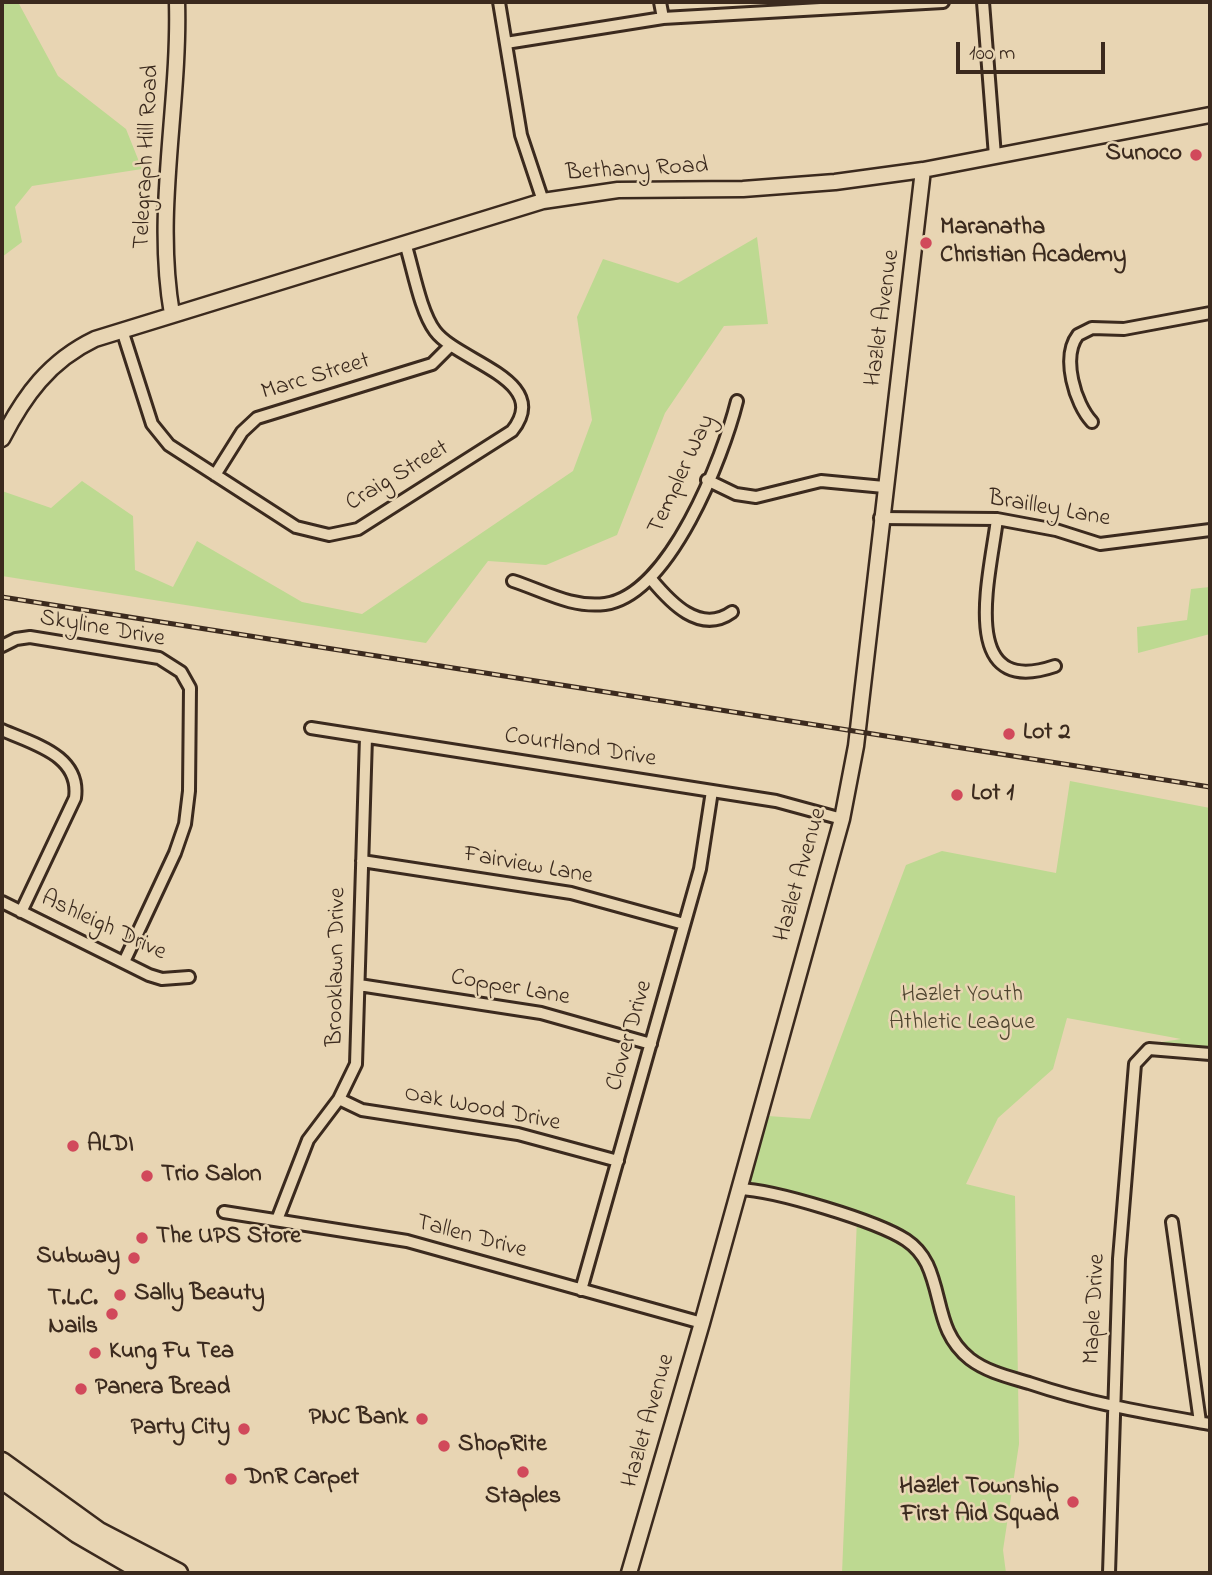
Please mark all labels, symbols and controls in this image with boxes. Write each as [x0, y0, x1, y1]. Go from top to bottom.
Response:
scale bar [960, 28, 1109, 72]
text: 100 m [969, 39, 1015, 69]
street label: Telegraph Hill Road [129, 64, 167, 250]
place label: Sunoco [1105, 141, 1182, 169]
marker: Sunoco [1188, 147, 1204, 163]
street label: Bethany Road [565, 153, 709, 189]
place label: Maranatha Christian Academy [940, 215, 1126, 271]
marker: Maranatha Christian Academy [918, 235, 934, 251]
street label: Hazlet Avenue [860, 248, 908, 388]
street label: Marc Street [258, 348, 374, 408]
street label: Templer Way [643, 411, 723, 539]
street label: Craig Street [341, 435, 455, 519]
street label: Brailley Lane [986, 485, 1112, 535]
street label: Skyline Drive [37, 605, 167, 655]
place label: Lot 2 [1023, 720, 1070, 748]
street label: Courtland Drive [502, 723, 658, 775]
marker: Lot 2 [1001, 726, 1017, 742]
place label: Lot 1 [971, 781, 1014, 809]
marker: Lot 1 [949, 787, 965, 803]
street label: Hazlet Avenue [769, 805, 835, 945]
street label: Fairview Lane [461, 841, 595, 893]
street label: Ashleigh Drive [36, 885, 170, 969]
street label: Brooklawn Drive [322, 887, 354, 1047]
street label: Copper Lane [448, 964, 572, 1014]
street label: Clover Drive [601, 977, 661, 1095]
park label: Hazlet Youth Athletic League [889, 982, 1035, 1038]
street label: Oak Wood Drive [402, 1081, 562, 1139]
place label: ALDI [87, 1132, 134, 1160]
marker: ALDI [65, 1138, 81, 1154]
place label: Trio Salon [161, 1162, 262, 1190]
marker: Trio Salon [139, 1168, 155, 1184]
street label: Tallen Drive [412, 1209, 530, 1267]
place label: The UPS Store [156, 1224, 301, 1252]
marker: The UPS Store [134, 1230, 150, 1246]
place label: Subway [36, 1244, 120, 1272]
marker: Subway [126, 1250, 142, 1266]
street label: Maple Drive [1079, 1253, 1113, 1365]
place label: Sally Beauty [134, 1281, 265, 1309]
place label: T.L.C. Nails [48, 1286, 98, 1342]
marker: Sally Beauty [112, 1287, 128, 1303]
marker: T.L.C. Nails [104, 1306, 120, 1322]
place label: Kung Fu Tea [109, 1339, 234, 1367]
marker: Kung Fu Tea [87, 1345, 103, 1361]
street label: Hazlet Avenue [617, 1351, 683, 1491]
place label: Panera Bread [95, 1375, 230, 1403]
marker: Panera Bread [73, 1381, 89, 1397]
place label: PNC Bank [309, 1405, 408, 1433]
marker: PNC Bank [414, 1411, 430, 1427]
place label: Party City [131, 1415, 230, 1443]
marker: Party City [236, 1421, 252, 1437]
place label: ShopRite [458, 1432, 547, 1460]
marker: ShopRite [436, 1438, 452, 1454]
marker: Staples [515, 1464, 531, 1480]
place label: DnR Carpet [245, 1465, 359, 1493]
marker: DnR Carpet [223, 1471, 239, 1487]
place label: Hazlet Township First Aid Squad [899, 1474, 1059, 1530]
place label: Staples [485, 1484, 561, 1512]
marker: Hazlet Township First Aid Squad [1065, 1494, 1081, 1510]

